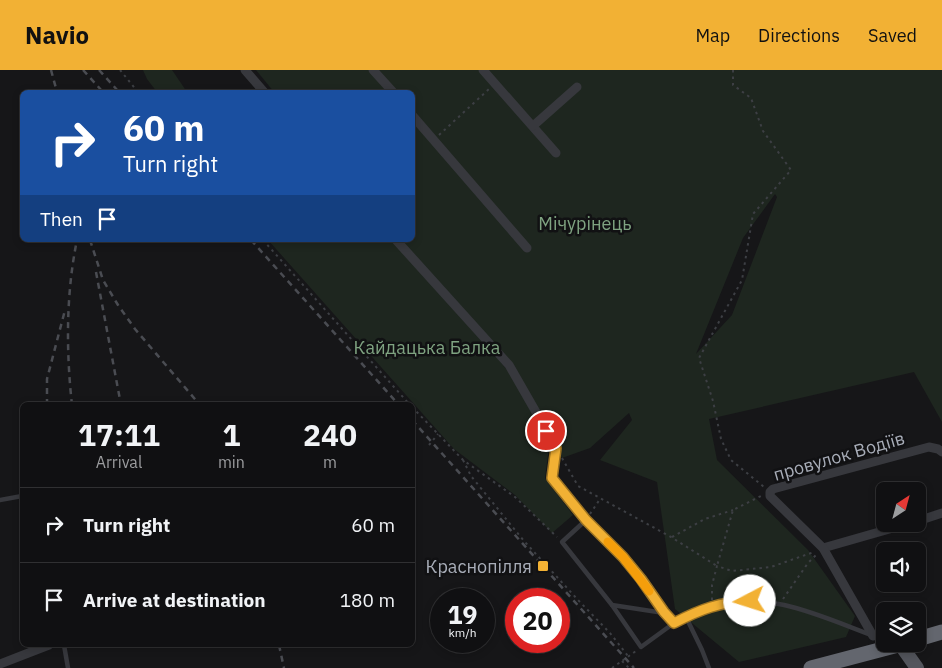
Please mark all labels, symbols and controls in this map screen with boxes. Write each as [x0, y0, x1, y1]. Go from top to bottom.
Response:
text: Navio [25, 19, 89, 51]
text: Map [695, 24, 730, 47]
text: Directions [758, 24, 840, 47]
text: Saved [868, 24, 917, 47]
text: 60 m [123, 105, 205, 151]
icon: right [40, 110, 105, 175]
text: Turn right [123, 149, 218, 178]
icon: arrive [93, 205, 121, 233]
text: Then [40, 207, 83, 231]
park label: Мічурінець [538, 212, 632, 235]
park label: Кайдацька Балка [354, 336, 501, 359]
pin [525, 410, 567, 452]
text: 17:11 [78, 415, 160, 454]
text: 1 [222, 415, 240, 454]
text: 240 [303, 415, 357, 454]
icon: arrive [532, 417, 560, 445]
street label: провулок Водіїв [771, 426, 907, 486]
text: Arrival [96, 452, 142, 472]
text: min [218, 452, 245, 472]
text: m [323, 452, 337, 472]
north arrow [876, 482, 926, 532]
map controls [876, 482, 926, 652]
icon: right [40, 511, 68, 539]
text: Turn right [83, 513, 170, 537]
text: 60 m [351, 513, 395, 537]
button: sound [876, 542, 926, 592]
place label: Краснопілля [426, 555, 532, 578]
marker: Краснопілля [536, 559, 550, 573]
position arrow [723, 574, 775, 626]
icon: arrive [40, 586, 68, 614]
text: Arrive at destination [83, 588, 266, 612]
text: 180 m [340, 588, 395, 612]
speed limit sign: 20 [505, 588, 570, 653]
text: 19 [447, 598, 478, 631]
button: layers [876, 602, 926, 652]
text: km/h [448, 625, 477, 640]

